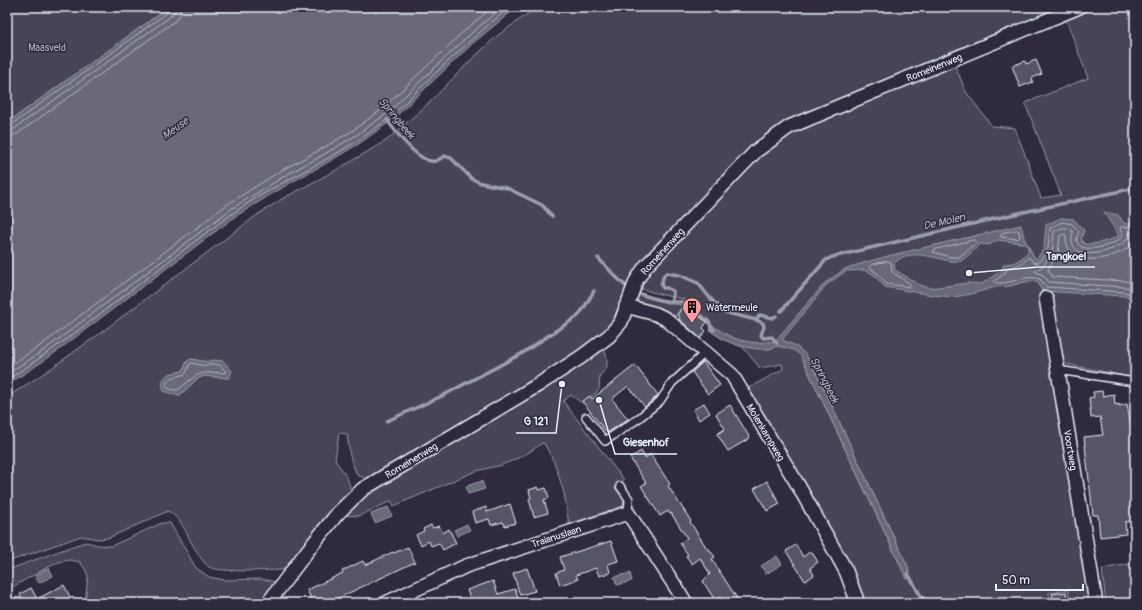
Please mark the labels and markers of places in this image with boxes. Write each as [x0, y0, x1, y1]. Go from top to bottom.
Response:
callout: Tangkoel [1038, 244, 1095, 267]
building icon: Watermeule [681, 296, 703, 324]
place label: Watermeule [706, 302, 758, 314]
callout: G 121 [516, 410, 556, 433]
callout: Giesenhof [615, 431, 677, 454]

